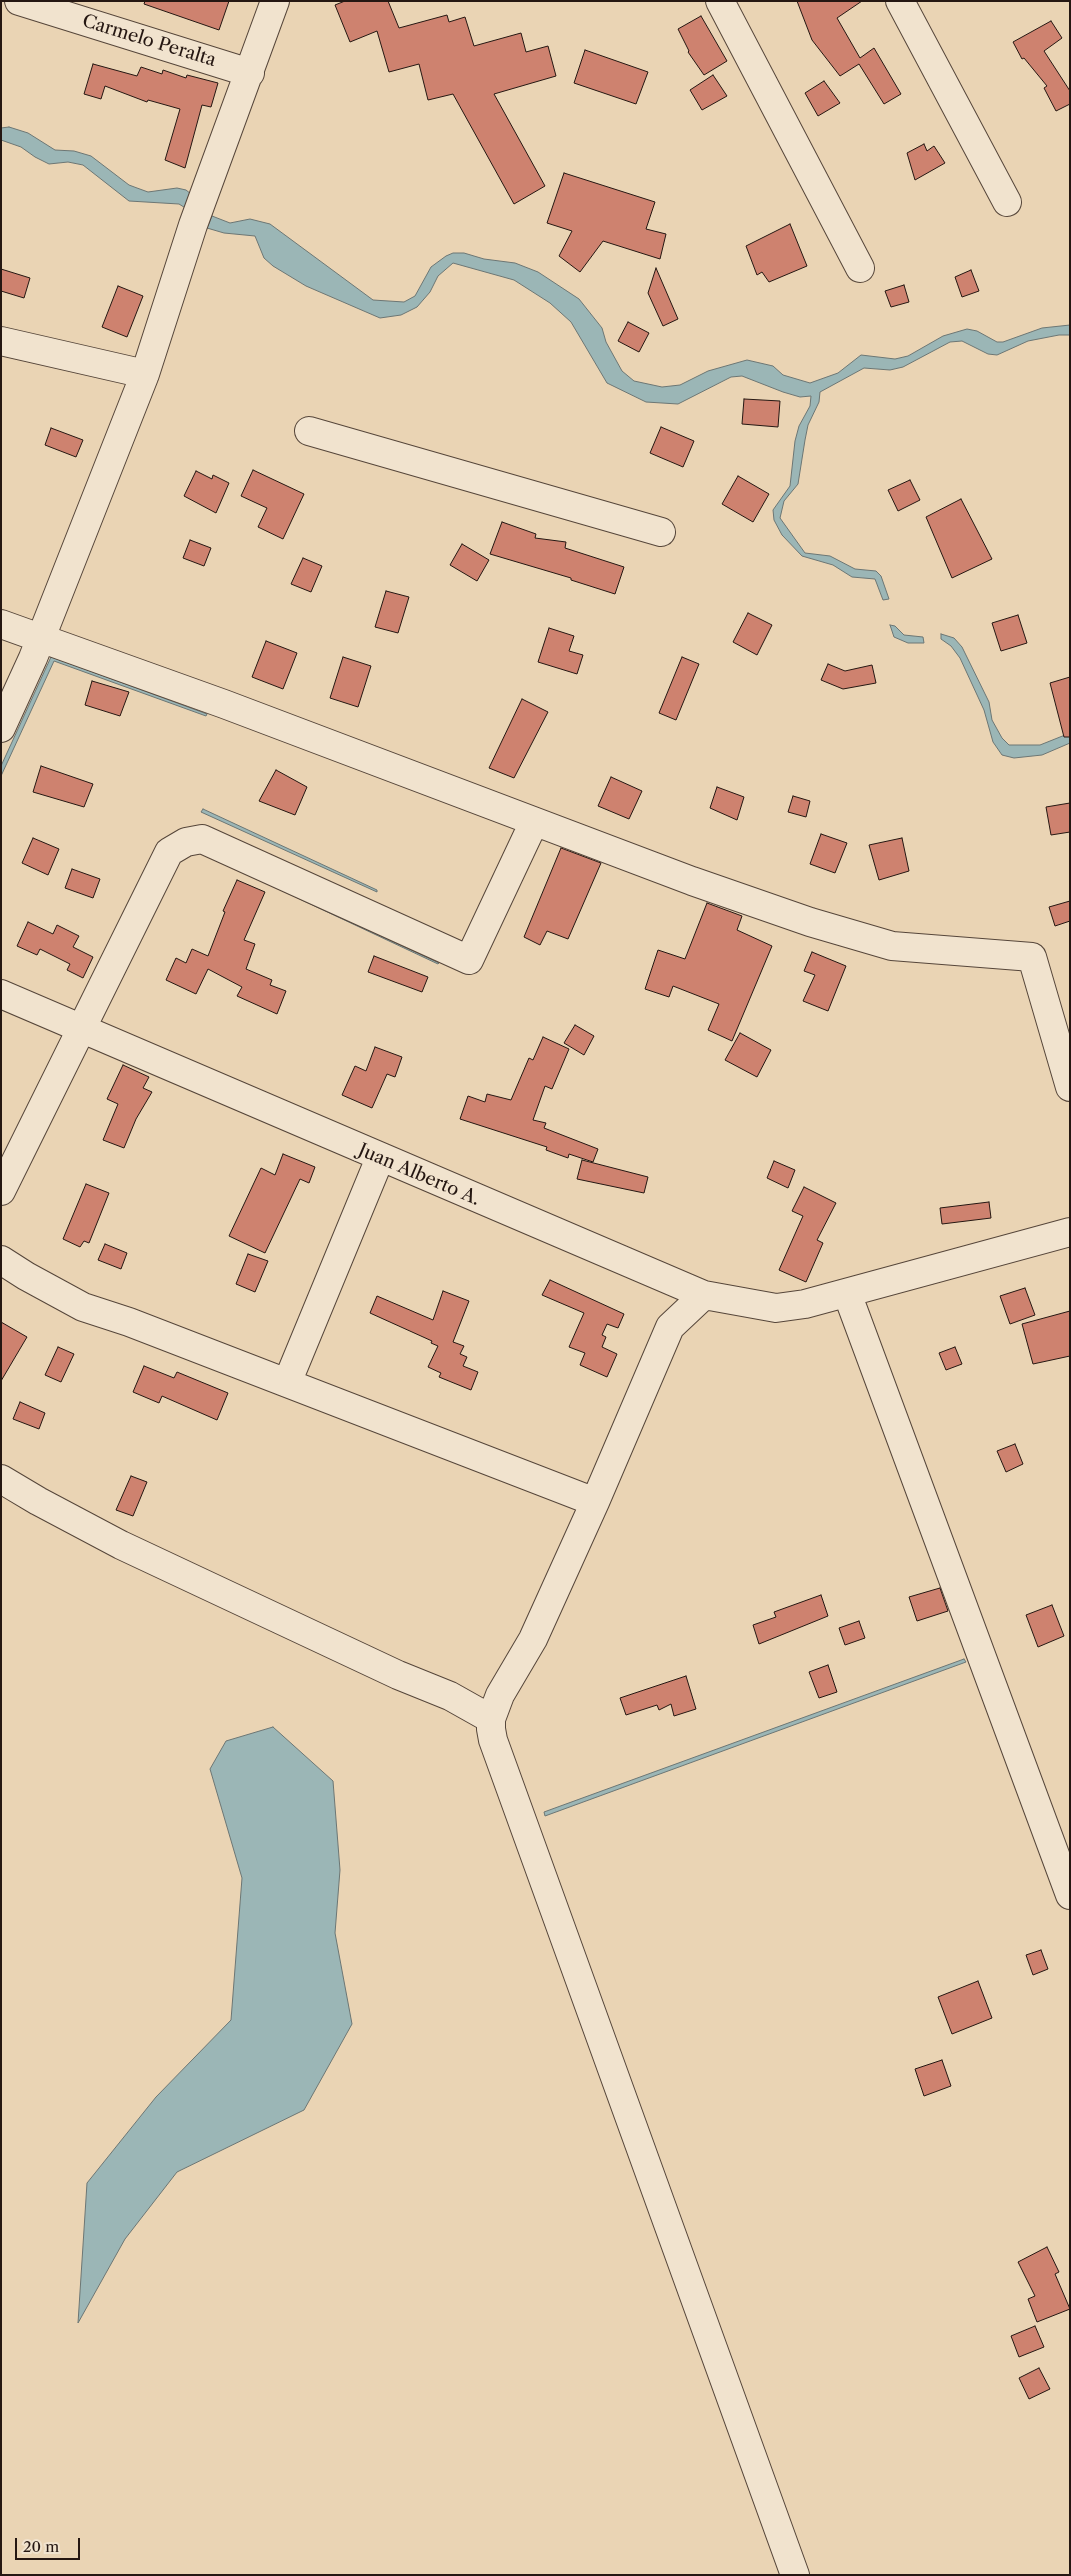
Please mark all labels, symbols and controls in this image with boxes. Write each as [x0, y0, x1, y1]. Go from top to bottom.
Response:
street label: Carmelo Peralta [80, 10, 218, 72]
street label: Juan Alberto A. [355, 1140, 483, 1210]
scale bar [18, 2528, 82, 2560]
text: 20 m [23, 2537, 59, 2556]

